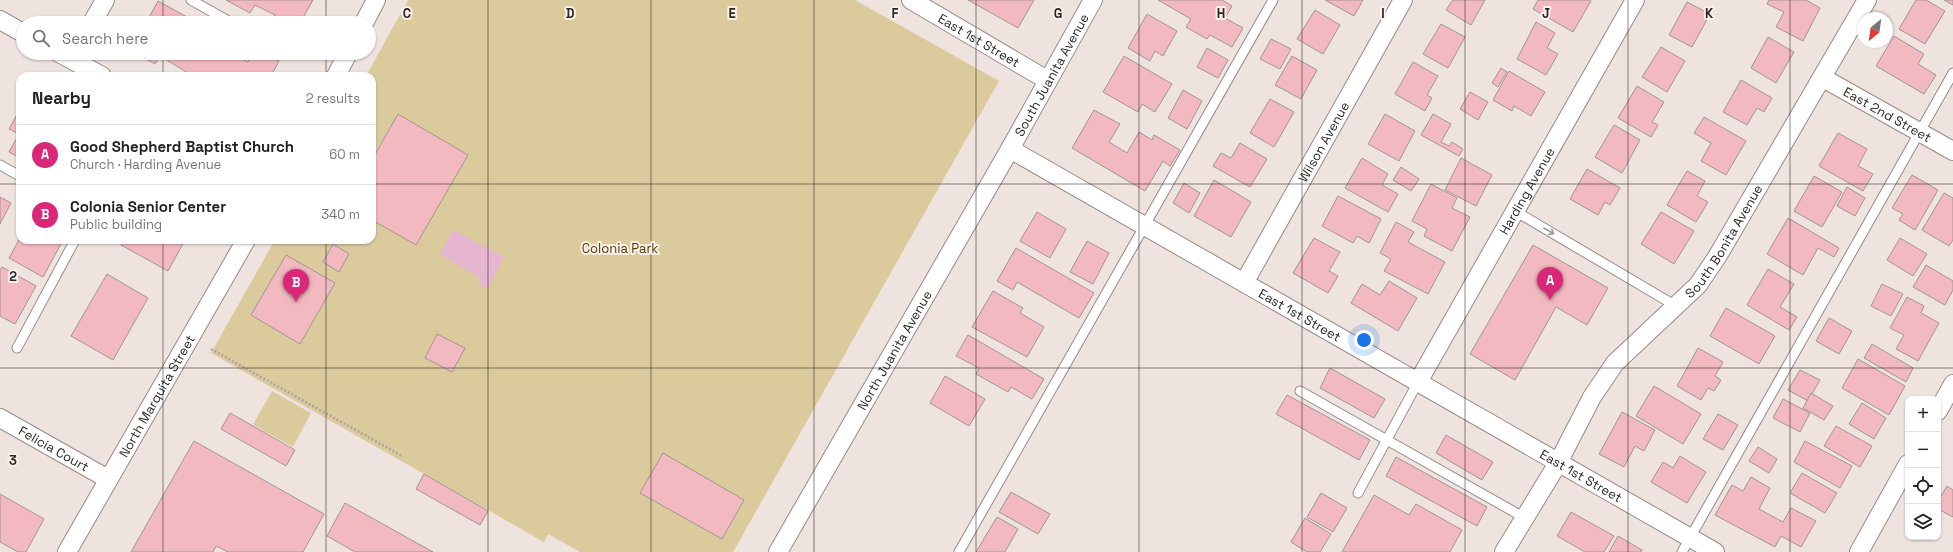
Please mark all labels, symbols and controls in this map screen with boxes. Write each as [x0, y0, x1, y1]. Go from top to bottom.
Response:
text: C [403, 5, 411, 22]
text: D [566, 5, 575, 22]
text: E [728, 5, 736, 22]
text: F [892, 5, 899, 22]
text: G [1054, 5, 1062, 22]
text: H [1217, 5, 1225, 22]
text: I [1381, 5, 1385, 22]
text: J [1542, 5, 1550, 22]
text: K [1705, 5, 1714, 22]
street label: East 1st Street [935, 10, 1023, 71]
street label: South Juanita Avenue [1011, 11, 1093, 139]
north arrow [1857, 12, 1893, 48]
search box [16, 16, 376, 60]
icon: search [30, 27, 52, 49]
text: Search here [62, 29, 148, 48]
street label: East 2nd Street [1840, 83, 1934, 146]
text: Nearby [32, 87, 91, 109]
text: 2 results [306, 90, 360, 107]
street label: Wilson Avenue [1294, 99, 1353, 185]
text: Good Shepherd Baptist Church [70, 137, 294, 156]
street label: Harding Avenue [1496, 144, 1559, 238]
text: A [41, 146, 49, 163]
text: 60 m [329, 146, 360, 163]
text: Church · Harding Avenue [70, 156, 221, 173]
street label: South Bonita Avenue [1681, 182, 1766, 302]
text: Colonia Senior Center [70, 197, 226, 216]
text: B [41, 206, 49, 223]
text: 340 m [321, 206, 360, 223]
text: Public building [70, 216, 162, 233]
one-way arrow [1542, 227, 1554, 235]
park label: Colonia Park [582, 240, 658, 257]
pin: A [1537, 267, 1563, 300]
text: 2 [9, 268, 17, 285]
pin: B [283, 269, 309, 302]
street label: East 1st Street [1256, 285, 1344, 345]
street label: North Juanita Avenue [854, 287, 936, 413]
your location [1354, 330, 1374, 350]
street label: North Marquita Street [115, 332, 199, 460]
map controls [1905, 396, 1941, 540]
button: + [1905, 396, 1941, 432]
street label: Felicia Court [16, 422, 92, 476]
button: − [1905, 432, 1941, 468]
street label: East 1st Street [1537, 446, 1625, 506]
text: 3 [9, 452, 17, 469]
button: locate [1905, 468, 1941, 504]
button: layers [1905, 504, 1941, 540]

